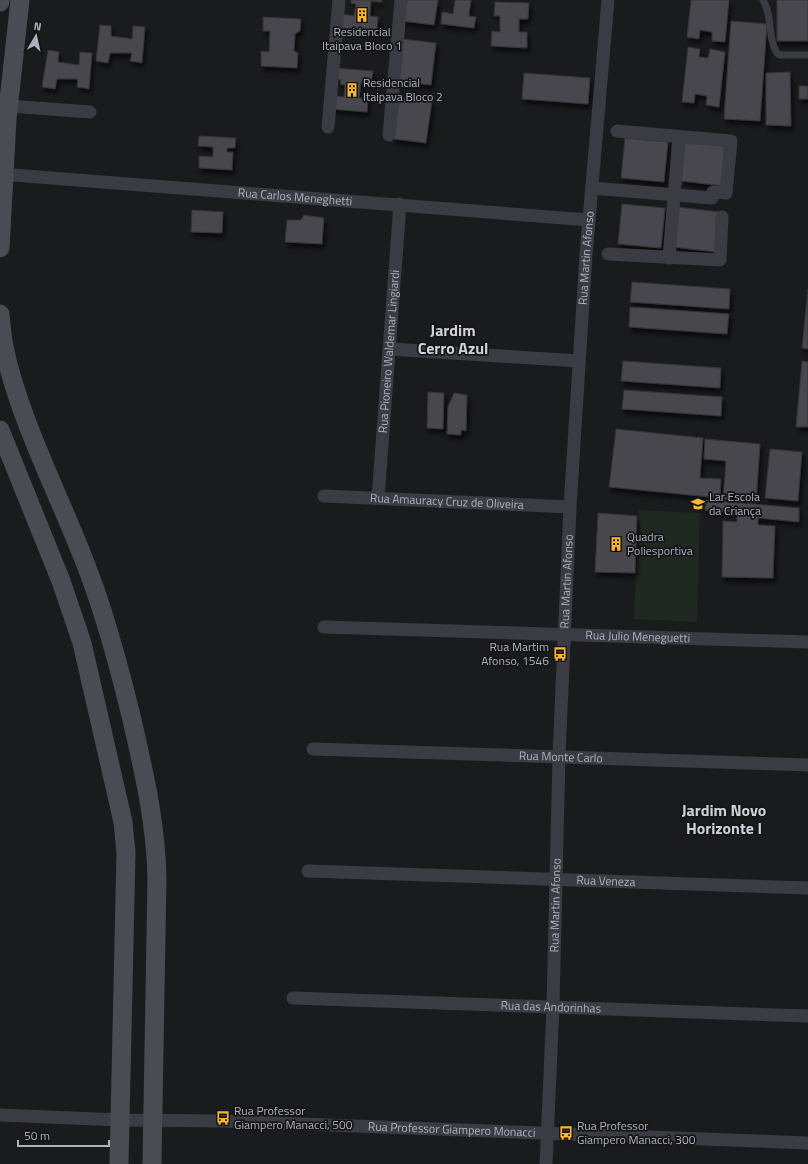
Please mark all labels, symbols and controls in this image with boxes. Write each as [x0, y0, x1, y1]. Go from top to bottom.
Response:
building icon: Residencial Itaipava Bloco 1 [354, 7, 370, 23]
north arrow [16, 16, 56, 56]
text: N [33, 18, 43, 35]
place label: Residencial Itaipava Bloco 1 [322, 22, 402, 55]
place label: Residencial Itaipava Bloco 2 [363, 73, 443, 106]
building icon: Residencial Itaipava Bloco 2 [344, 82, 360, 98]
street label: Rua Carlos Meneghetti [237, 183, 353, 210]
street label: Rua Martin Afonso [573, 210, 599, 306]
street label: Rua Pioneiro Waldemar Lingiardi [373, 269, 404, 434]
district label: Jardim Cerro Azul [418, 318, 488, 360]
place label: Lar Escola da Criança [709, 487, 761, 520]
street label: Rua Amauracy Cruz de Oliveira [370, 488, 524, 514]
school or university icon: Lar Escola da Criança [690, 496, 706, 512]
place label: Quadra Poliesportiva [627, 527, 693, 560]
street label: Rua Martin Afonso [555, 534, 578, 629]
building icon: Quadra Poliesportiva [608, 536, 624, 552]
street label: Rua Julio Meneguetti [585, 625, 691, 647]
place label: Rua Martim Afonso, 1546 [481, 637, 549, 670]
bus stop icon: Rua Martim Afonso, 1546 [552, 646, 568, 662]
street label: Rua Monte Carlo [519, 746, 603, 767]
district label: Jardim Novo Horizonte I [682, 798, 766, 840]
street label: Rua Martin Afonso [544, 858, 566, 953]
street label: Rua Veneza [576, 870, 636, 891]
street label: Rua das Andorinhas [500, 995, 602, 1018]
place label: Rua Professor Giampero Manacci, 500 [234, 1101, 353, 1134]
bus stop icon: Rua Professor Giampero Manacci, 500 [215, 1110, 231, 1126]
street label: Rua Professor Giampero Monacci [368, 1116, 536, 1142]
place label: Rua Professor Giampero Manacci, 300 [577, 1116, 696, 1149]
scale bar [18, 1122, 109, 1148]
bus stop icon: Rua Professor Giampero Manacci, 300 [558, 1125, 574, 1141]
text: 50 m [24, 1126, 50, 1145]

